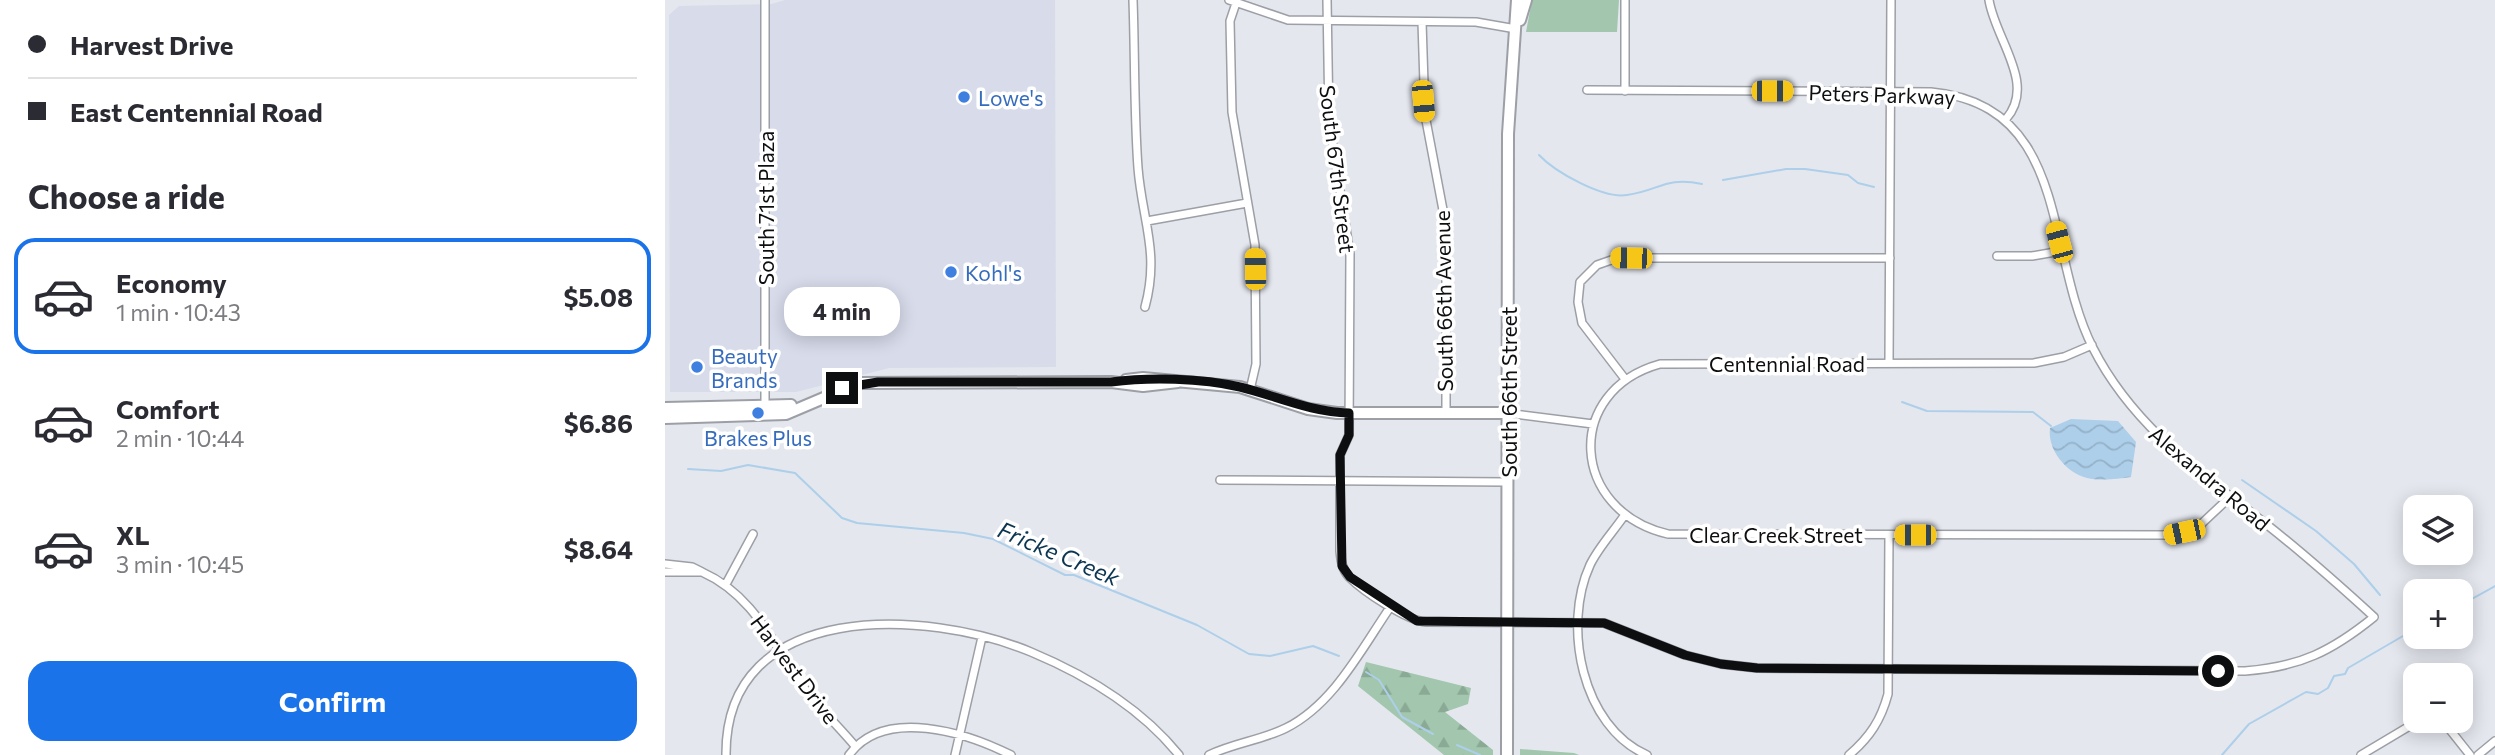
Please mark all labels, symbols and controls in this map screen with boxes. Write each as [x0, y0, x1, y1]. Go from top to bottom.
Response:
text: Harvest Drive [70, 29, 233, 60]
car [1411, 79, 1436, 123]
street label: Peters Parkway [1808, 79, 1956, 109]
car [1752, 81, 1794, 102]
street label: South 67th Street [1315, 84, 1361, 254]
place label: Lowe's [978, 85, 1044, 110]
marker: Lowe's [956, 89, 972, 105]
text: East Centennial Road [70, 96, 323, 127]
street label: South 71st Plaza [753, 131, 778, 285]
text: Choose a ride [28, 176, 225, 216]
street label: South 66th Avenue [1429, 210, 1457, 392]
car [2044, 219, 2075, 265]
car [1610, 247, 1653, 269]
car [1245, 248, 1266, 290]
place label: Kohl's [965, 260, 1022, 285]
marker: Kohl's [943, 264, 959, 280]
icon: car [32, 265, 95, 328]
text: Economy [116, 267, 227, 298]
text: $5.08 [563, 281, 633, 312]
callout: 4 min [784, 286, 900, 336]
text: 4 min [813, 297, 871, 325]
text: 1 min · 10:43 [116, 298, 241, 326]
street label: South 66th Street [1496, 307, 1521, 477]
place label: Beauty Brands [711, 343, 778, 392]
street label: Centennial Road [1709, 351, 1865, 376]
marker: Beauty Brands [689, 359, 705, 375]
route end [826, 372, 858, 404]
icon: car [32, 391, 95, 454]
text: Comfort [116, 393, 219, 424]
marker: Brakes Plus [750, 405, 766, 421]
text: $6.86 [564, 407, 633, 438]
street label: Alexandra Road [2145, 420, 2275, 536]
text: 2 min · 10:44 [116, 424, 244, 452]
place label: Brakes Plus [704, 425, 812, 450]
map controls [2403, 495, 2473, 733]
button: layers [2403, 495, 2473, 565]
water label: Fricke Creek [994, 515, 1124, 591]
icon: car [32, 517, 95, 580]
car [2162, 517, 2207, 547]
text: XL [116, 519, 150, 550]
street label: Clear Creek Street [1689, 522, 1863, 547]
car [1895, 525, 1937, 546]
text: $8.64 [564, 533, 633, 564]
text: 3 min · 10:45 [116, 550, 244, 578]
button: + [2403, 579, 2473, 649]
street label: Harvest Drive [746, 610, 844, 728]
route start [2202, 655, 2234, 687]
button: Confirm [28, 661, 637, 741]
button: − [2403, 663, 2473, 733]

